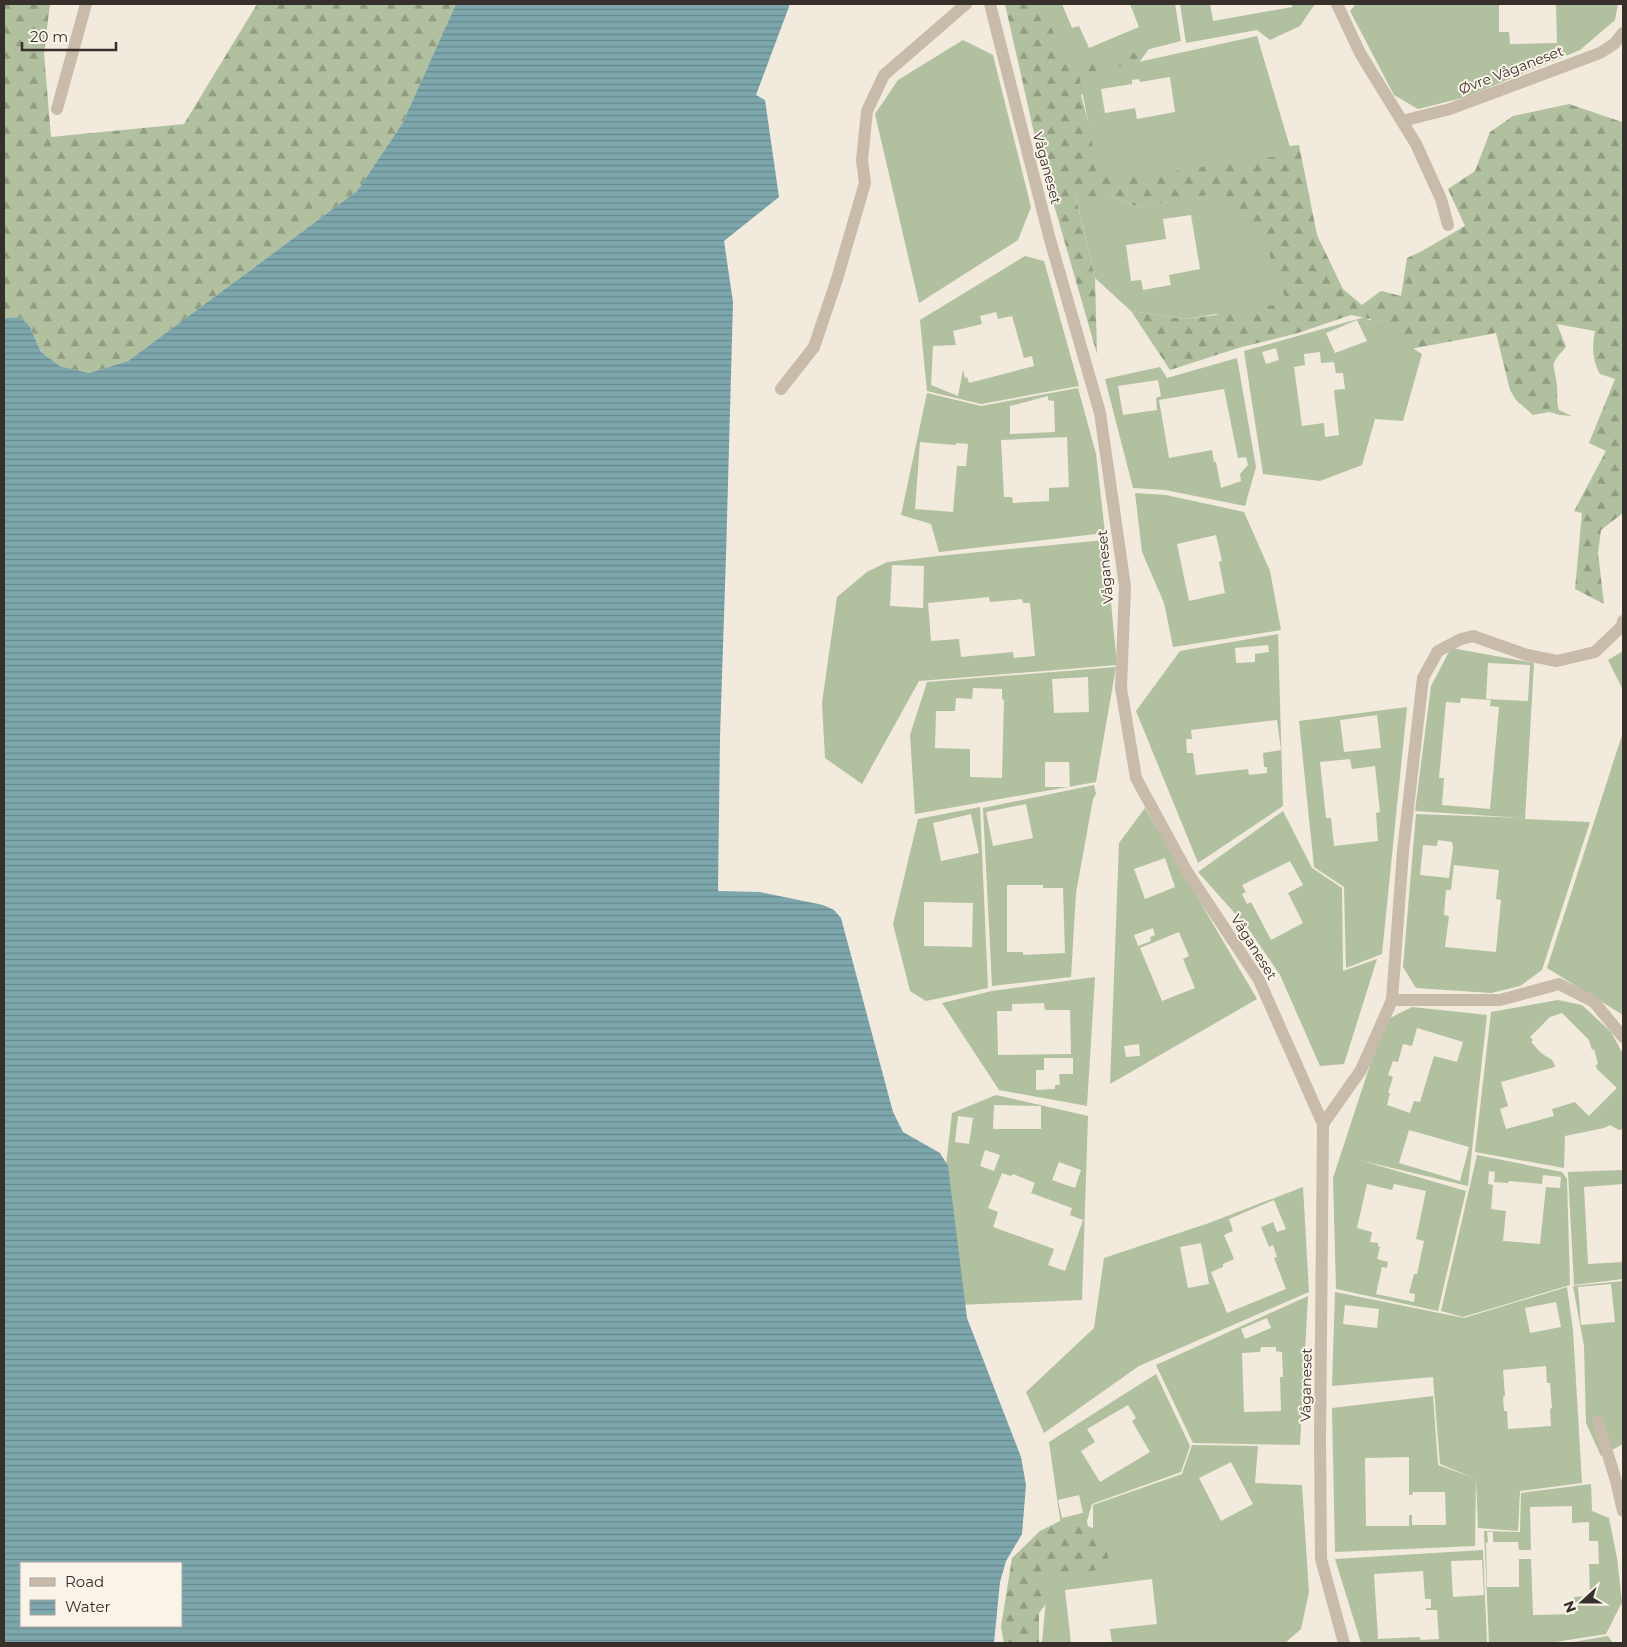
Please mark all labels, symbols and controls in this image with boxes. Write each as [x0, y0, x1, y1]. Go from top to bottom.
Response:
scale bar [22, 20, 116, 52]
text: 20 m [30, 27, 68, 46]
street label: Øvre Våganeset [1456, 42, 1566, 98]
street label: Våganeset [1029, 130, 1065, 206]
street label: Våganeset [1093, 529, 1117, 605]
street label: Våganeset [1227, 911, 1281, 983]
street label: Våganeset [1296, 1348, 1316, 1422]
legend [20, 1562, 182, 1627]
text: Road [65, 1572, 104, 1591]
north arrow [1557, 1577, 1607, 1627]
text: Water [65, 1597, 111, 1616]
text: N [1559, 1598, 1580, 1615]

